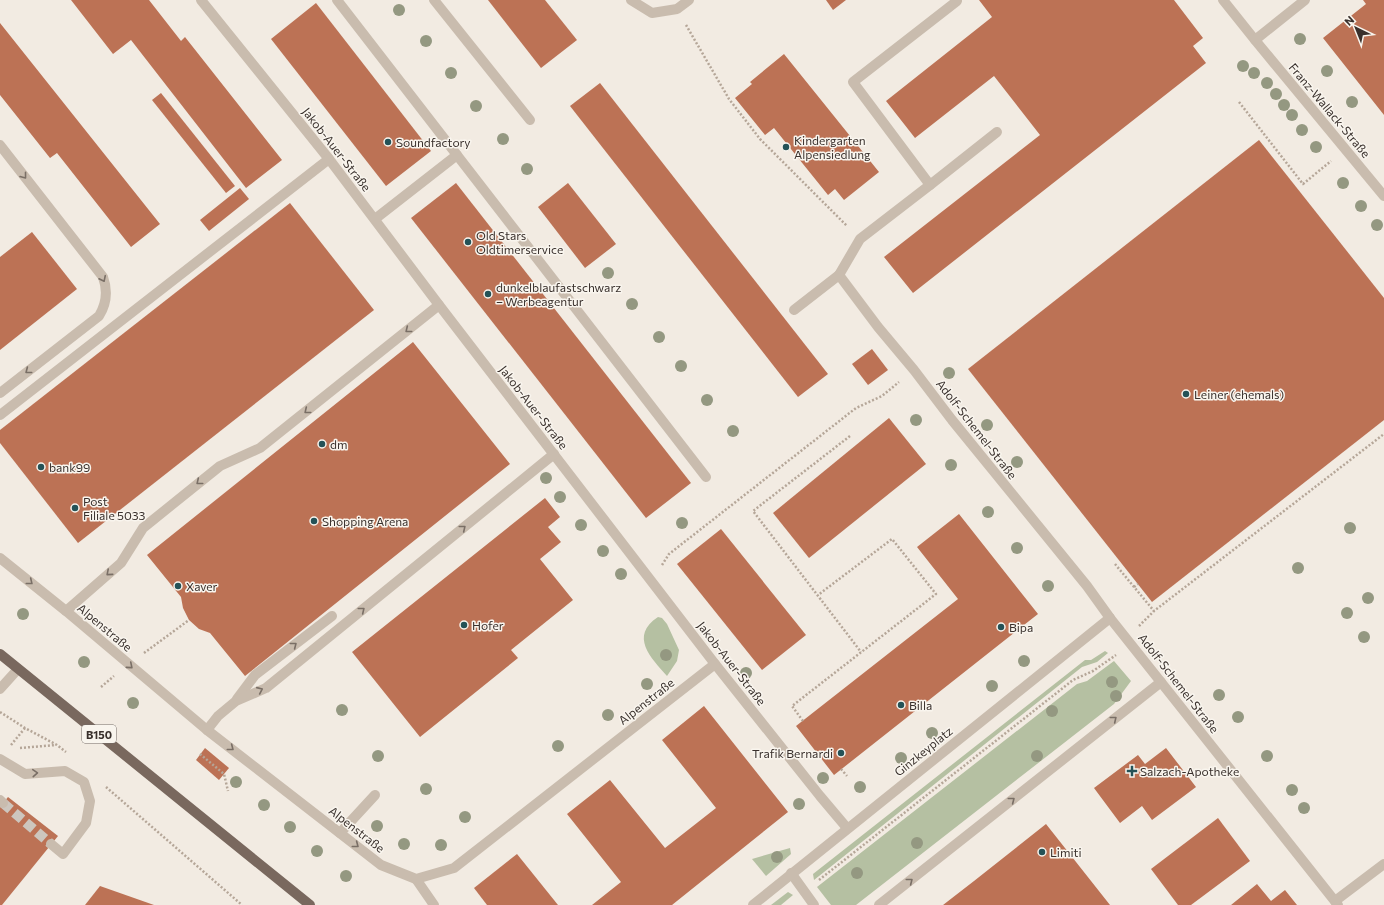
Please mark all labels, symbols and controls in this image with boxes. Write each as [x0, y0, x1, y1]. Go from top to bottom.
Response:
north arrow [1336, 8, 1376, 48]
text: N [1341, 13, 1356, 28]
street label: Franz-Wallack-Straße [1286, 60, 1374, 160]
street label: Jakob-Auer-Straße [299, 104, 374, 194]
place label: Kindergarten Alpensiedlung [794, 133, 871, 161]
place label: Soundfactory [396, 135, 471, 149]
marker: Soundfactory [383, 137, 393, 147]
marker: Kindergarten Alpensiedlung [781, 142, 791, 152]
one-way arrow [19, 171, 26, 178]
place label: Old Stars Oldtimerservice [476, 228, 563, 256]
marker: Old Stars Oldtimerservice [463, 237, 473, 247]
one-way arrow [98, 274, 106, 282]
place label: dunkelblaufastschwarz – Werbeagentur [496, 280, 621, 308]
marker: dunkelblaufastschwarz – Werbeagentur [483, 289, 493, 299]
one-way arrow [406, 325, 413, 332]
street label: Jakob-Auer-Straße [496, 362, 571, 452]
one-way arrow [25, 367, 32, 374]
street label: Adolf-Schemel-Straße [934, 377, 1020, 481]
place label: Leiner (ehemals) [1194, 387, 1284, 401]
marker: Leiner (ehemals) [1181, 389, 1191, 399]
one-way arrow [304, 406, 311, 413]
place label: dm [330, 437, 347, 451]
marker: dm [317, 439, 327, 449]
place label: bank99 [49, 460, 90, 474]
marker: bank99 [36, 462, 46, 472]
one-way arrow [197, 477, 204, 484]
place label: Post Filiale 5033 [83, 494, 146, 522]
marker: Post Filiale 5033 [70, 503, 80, 513]
place label: Shopping Arena [322, 514, 408, 528]
marker: Shopping Arena [309, 516, 319, 526]
one-way arrow [458, 526, 465, 533]
one-way arrow [106, 569, 114, 576]
one-way arrow [26, 578, 33, 585]
place label: Xaver [186, 579, 218, 593]
marker: Xaver [173, 581, 183, 591]
street label: Alpenstraße [75, 600, 135, 654]
one-way arrow [357, 608, 364, 615]
place label: Hofer [472, 618, 504, 632]
street label: Jakob-Auer-Straße [694, 618, 769, 708]
marker: Hofer [459, 620, 469, 630]
place label: Bipa [1009, 620, 1033, 634]
marker: Bipa [996, 622, 1006, 632]
street label: Adolf-Schemel-Straße [1136, 631, 1222, 735]
one-way arrow [290, 643, 297, 650]
one-way arrow [126, 661, 133, 668]
street label: Alpenstraße [615, 675, 677, 727]
one-way arrow [255, 687, 263, 695]
place label: Billa [909, 698, 932, 712]
marker: Billa [896, 700, 906, 710]
one-way arrow [1109, 717, 1116, 724]
street label: Ginzkeyplatz [891, 723, 955, 779]
road number: B150 [82, 725, 116, 743]
one-way arrow [226, 743, 233, 750]
place label: Trafik Bernardi [752, 746, 833, 760]
marker: Trafik Bernardi [836, 748, 846, 758]
place label: Salzach-Apotheke [1140, 764, 1239, 778]
marker: Salzach-Apotheke [1127, 766, 1137, 776]
one-way arrow [32, 768, 38, 777]
one-way arrow [1008, 798, 1015, 805]
street label: Alpenstraße [326, 803, 388, 855]
one-way arrow [351, 840, 358, 847]
place label: Limiti [1050, 845, 1082, 859]
marker: Limiti [1037, 847, 1047, 857]
one-way arrow [906, 879, 913, 886]

